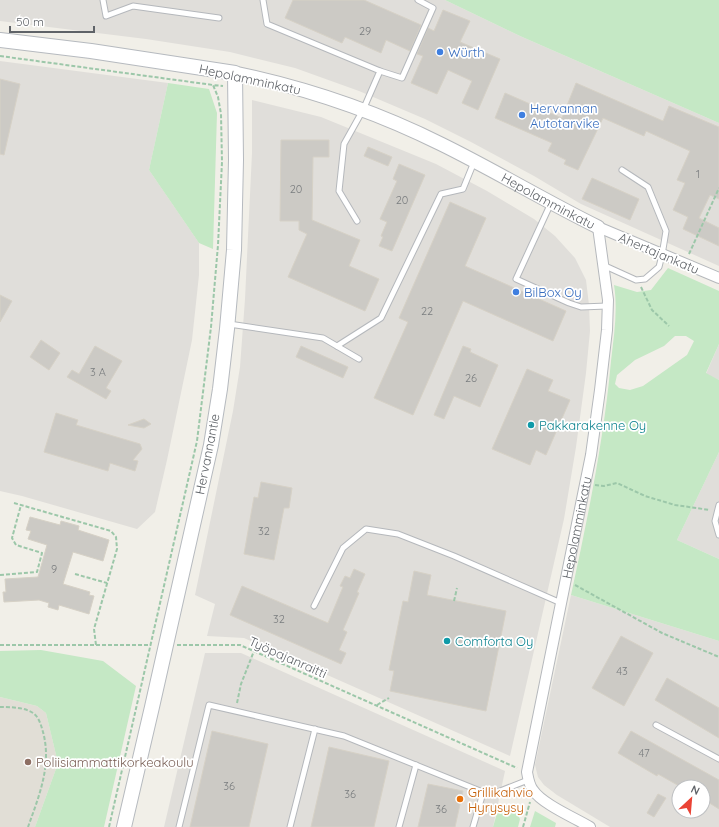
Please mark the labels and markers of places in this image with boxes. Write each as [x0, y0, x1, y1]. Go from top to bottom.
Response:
place label: Würth [448, 44, 485, 60]
marker: Würth [435, 47, 445, 57]
place label: Hervannan Autotarvike [530, 100, 600, 131]
marker: Hervannan Autotarvike [517, 110, 527, 120]
place label: BilBox Oy [524, 284, 582, 300]
marker: BilBox Oy [511, 287, 521, 297]
place label: Pakkarakenne Oy [539, 417, 646, 433]
marker: Pakkarakenne Oy [526, 420, 536, 430]
place label: Comforta Oy [455, 633, 533, 649]
marker: Comforta Oy [442, 636, 452, 646]
place label: Poliisiammattikorkeakoulu [36, 754, 194, 770]
marker: Poliisiammattikorkeakoulu [23, 757, 33, 767]
place label: Grillikahvio Hyrysysy [468, 784, 533, 815]
marker: Grillikahvio Hyrysysy [455, 794, 465, 804]

